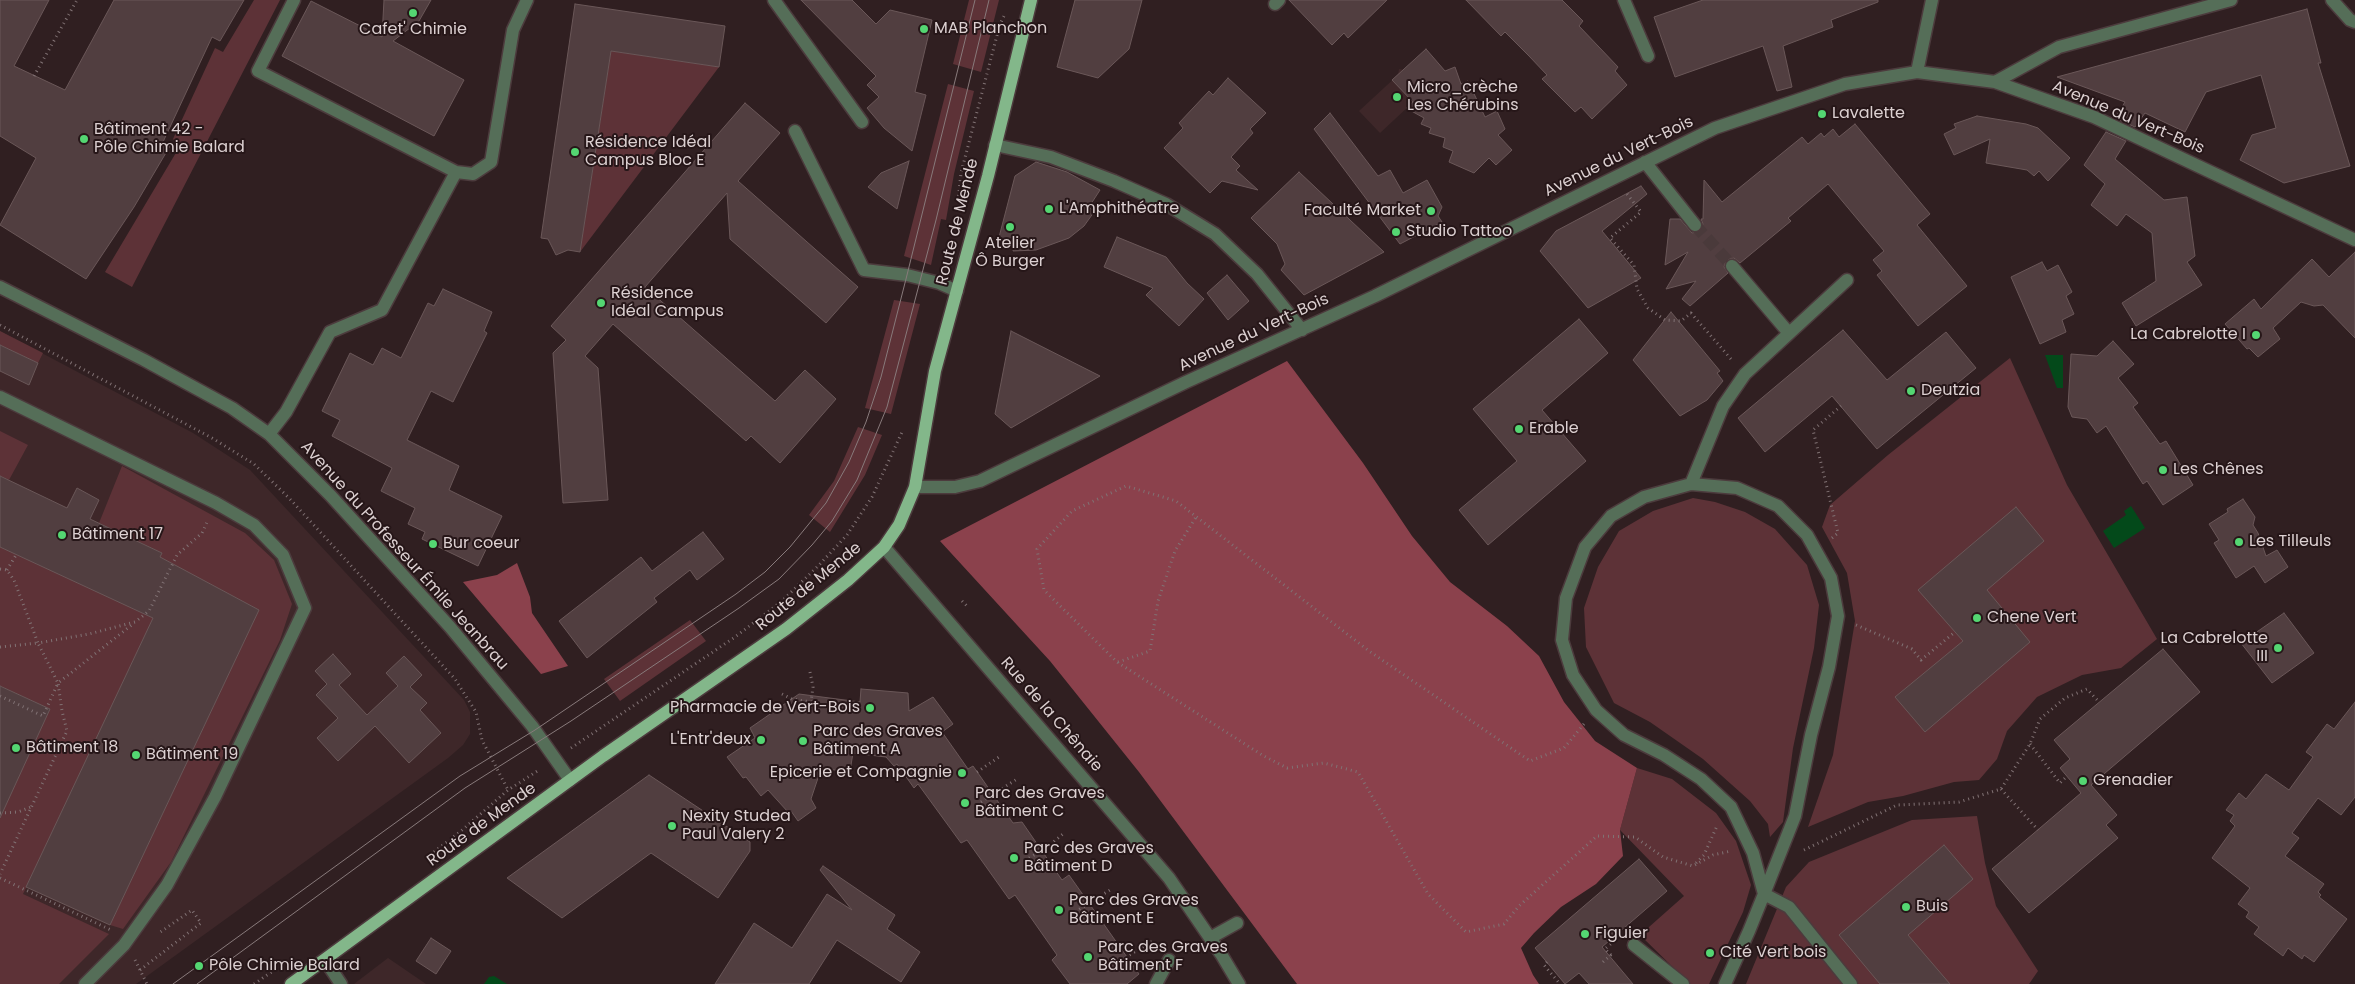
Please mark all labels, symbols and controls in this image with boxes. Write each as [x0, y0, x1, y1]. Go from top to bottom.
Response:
marker: Cafet' Chimie [407, 7, 419, 19]
place label: MAB Planchon [934, 19, 1047, 39]
place label: Cafet' Chimie [359, 20, 467, 40]
marker: MAB Planchon [918, 23, 930, 35]
street label: Avenue du Vert-Bois [2049, 77, 2207, 159]
place label: Micro_crèche Les Chérubins [1407, 78, 1519, 116]
marker: Micro_crèche Les Chérubins [1391, 91, 1403, 103]
place label: Lavalette [1832, 104, 1905, 124]
marker: Lavalette [1816, 108, 1828, 120]
street label: Avenue du Vert-Bois [1541, 113, 1697, 201]
place label: Bâtiment 42 - Pôle Chimie Balard [94, 120, 245, 158]
marker: Bâtiment 42 - Pôle Chimie Balard [78, 133, 90, 145]
place label: Résidence Idéal Campus Bloc E [585, 133, 711, 171]
marker: Résidence Idéal Campus Bloc E [569, 146, 581, 158]
street label: Route de Mende [933, 157, 983, 287]
place label: L'Amphithéatre [1059, 199, 1179, 219]
place label: Faculté Market [1304, 201, 1421, 221]
marker: L'Amphithéatre [1043, 203, 1055, 215]
marker: Faculté Market [1425, 205, 1437, 217]
marker: Atelier Ô Burger [1004, 221, 1016, 233]
place label: Studio Tattoo [1406, 222, 1512, 242]
marker: Studio Tattoo [1390, 226, 1402, 238]
place label: Atelier Ô Burger [975, 234, 1045, 272]
place label: Résidence Idéal Campus [611, 284, 724, 322]
street label: Avenue du Vert-Bois [1176, 290, 1332, 376]
marker: Résidence Idéal Campus [595, 297, 607, 309]
place label: La Cabrelotte I [2130, 325, 2246, 345]
marker: La Cabrelotte I [2250, 329, 2262, 341]
place label: Deutzia [1921, 381, 1980, 401]
marker: Deutzia [1905, 385, 1917, 397]
place label: Erable [1529, 419, 1579, 439]
marker: Erable [1513, 423, 1525, 435]
street label: Avenue du Professeur Émile Jeanbrau [296, 438, 512, 674]
place label: Les Chênes [2173, 460, 2263, 480]
marker: Les Chênes [2157, 464, 2169, 476]
place label: Bâtiment 17 [72, 525, 163, 545]
marker: Bâtiment 17 [56, 529, 68, 541]
place label: Les Tilleuls [2249, 532, 2331, 552]
place label: Bur coeur [443, 534, 519, 554]
marker: Les Tilleuls [2233, 536, 2245, 548]
marker: Bur coeur [427, 538, 439, 550]
street label: Route de Mende [752, 539, 866, 635]
place label: Chene Vert [1987, 608, 2076, 628]
marker: Chene Vert [1971, 612, 1983, 624]
place label: La Cabrelotte III [2160, 629, 2268, 667]
marker: La Cabrelotte III [2272, 642, 2284, 654]
street label: Rue de la Chênaie [996, 654, 1106, 776]
place label: Pharmacie de Vert-Bois [670, 698, 860, 718]
marker: Pharmacie de Vert-Bois [864, 702, 876, 714]
place label: Parc des Graves Bâtiment A [813, 722, 943, 760]
place label: L'Entr'deux [670, 730, 751, 750]
marker: L'Entr'deux [755, 734, 767, 746]
marker: Parc des Graves Bâtiment A [797, 735, 809, 747]
place label: Bâtiment 18 [26, 738, 118, 758]
marker: Bâtiment 18 [10, 742, 22, 754]
place label: Bâtiment 19 [146, 745, 238, 765]
marker: Bâtiment 19 [130, 749, 142, 761]
place label: Epicerie et Compagnie [770, 763, 952, 783]
marker: Epicerie et Compagnie [956, 767, 968, 779]
place label: Grenadier [2093, 771, 2173, 791]
marker: Grenadier [2077, 775, 2089, 787]
street label: Route de Mende [424, 779, 540, 871]
place label: Parc des Graves Bâtiment C [975, 784, 1105, 822]
marker: Parc des Graves Bâtiment C [959, 797, 971, 809]
place label: Nexity Studea Paul Valery 2 [682, 807, 791, 845]
marker: Nexity Studea Paul Valery 2 [666, 820, 678, 832]
place label: Parc des Graves Bâtiment D [1024, 839, 1154, 877]
marker: Parc des Graves Bâtiment D [1008, 852, 1020, 864]
place label: Parc des Graves Bâtiment E [1069, 891, 1199, 929]
place label: Buis [1916, 897, 1948, 917]
marker: Buis [1900, 901, 1912, 913]
marker: Parc des Graves Bâtiment E [1053, 904, 1065, 916]
place label: Figuier [1595, 924, 1648, 944]
marker: Figuier [1579, 928, 1591, 940]
place label: Parc des Graves Bâtiment F [1098, 938, 1228, 976]
place label: Cité Vert bois [1720, 943, 1826, 963]
marker: Cité Vert bois [1704, 947, 1716, 959]
marker: Parc des Graves Bâtiment F [1082, 951, 1094, 963]
place label: Pôle Chimie Balard [209, 956, 360, 976]
marker: Pôle Chimie Balard [193, 960, 205, 972]

